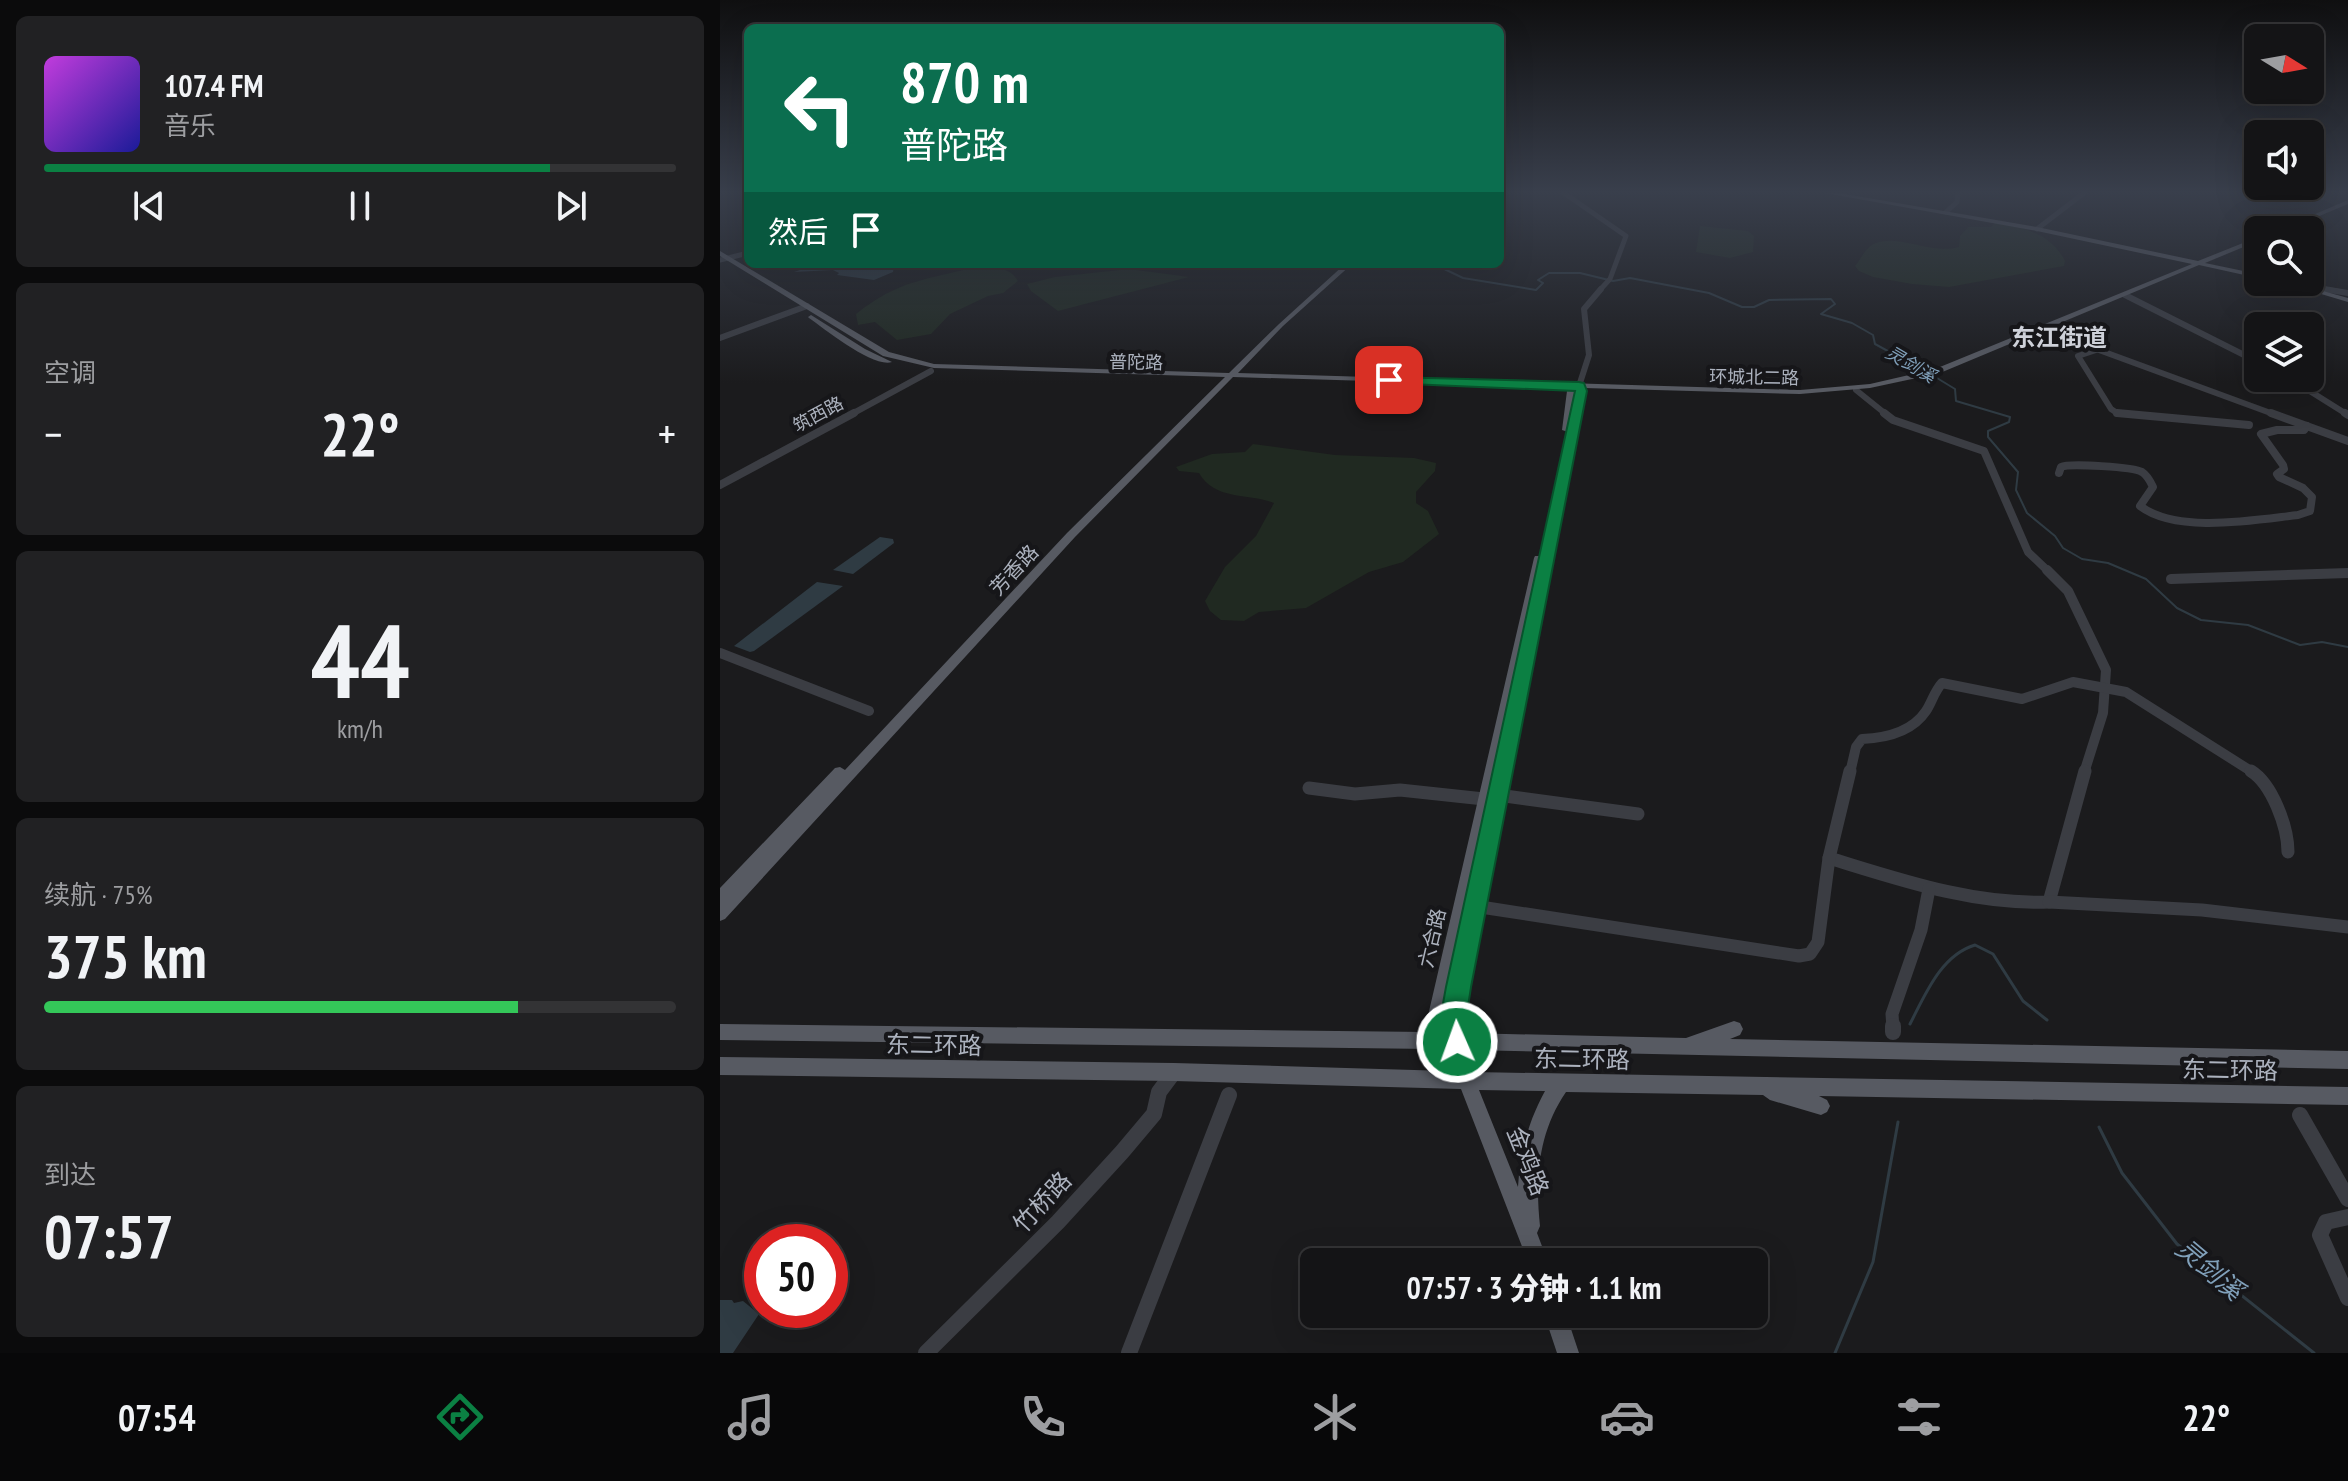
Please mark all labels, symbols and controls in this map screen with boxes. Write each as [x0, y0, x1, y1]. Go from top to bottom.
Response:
north arrow [2244, 24, 2324, 104]
map controls [2244, 24, 2324, 392]
text: 870 m [900, 46, 1029, 118]
icon: left [768, 56, 872, 160]
text: 107.4 FM [164, 66, 263, 105]
text: 音乐 [164, 109, 216, 142]
button: sound [2244, 120, 2324, 200]
text: 普陀路 [900, 121, 1008, 168]
icon: previous [127, 184, 171, 228]
icon: pause [338, 184, 382, 228]
icon: next [549, 184, 593, 228]
icon: arrive [844, 208, 888, 252]
text: 然后 [768, 212, 828, 251]
button: search [2244, 216, 2324, 296]
button: layers [2244, 312, 2324, 392]
district label: 东江街道 [2011, 322, 2107, 353]
water label: 灵剑溪 [1882, 341, 1942, 388]
pin [1355, 346, 1423, 414]
street label: 普陀路 [1109, 350, 1163, 374]
text: 空调 [44, 356, 96, 389]
icon: arrive [1367, 358, 1411, 402]
street label: 环城北二路 [1709, 365, 1799, 389]
street label: 筑西路 [789, 391, 847, 437]
text: 22° [320, 395, 400, 473]
text: − [44, 405, 62, 462]
text: + [658, 405, 676, 462]
street label: 芳香路 [984, 539, 1044, 601]
text: 44 [310, 592, 410, 727]
text: km/h [337, 712, 383, 745]
text: 续航 · 75% [44, 878, 153, 911]
street label: 六合路 [1413, 906, 1451, 970]
text: 375 km [44, 917, 207, 995]
position arrow [1415, 1000, 1499, 1084]
street label: 东二环路 [886, 1029, 982, 1061]
street label: 东二环路 [1534, 1043, 1630, 1075]
street label: 东二环路 [2182, 1054, 2278, 1086]
street label: 金鸡路 [1500, 1122, 1556, 1200]
text: 到达 [44, 1158, 96, 1191]
street label: 竹桥路 [1006, 1165, 1078, 1239]
text: 07:57 [44, 1197, 174, 1275]
speed limit sign: 50 [744, 1224, 848, 1328]
water label: 灵剑溪 [2170, 1231, 2253, 1309]
text: 07:57 · 3 分钟 · 1.1 km [1407, 1268, 1661, 1307]
icon: directions [432, 1389, 488, 1445]
icon: music [723, 1389, 779, 1445]
icon: phone [1015, 1389, 1071, 1445]
icon: climate [1307, 1389, 1363, 1445]
icon: car [1599, 1389, 1655, 1445]
icon: filters [1891, 1389, 1947, 1445]
text: 07:54 [118, 1394, 196, 1441]
text: 22° [2182, 1394, 2230, 1441]

